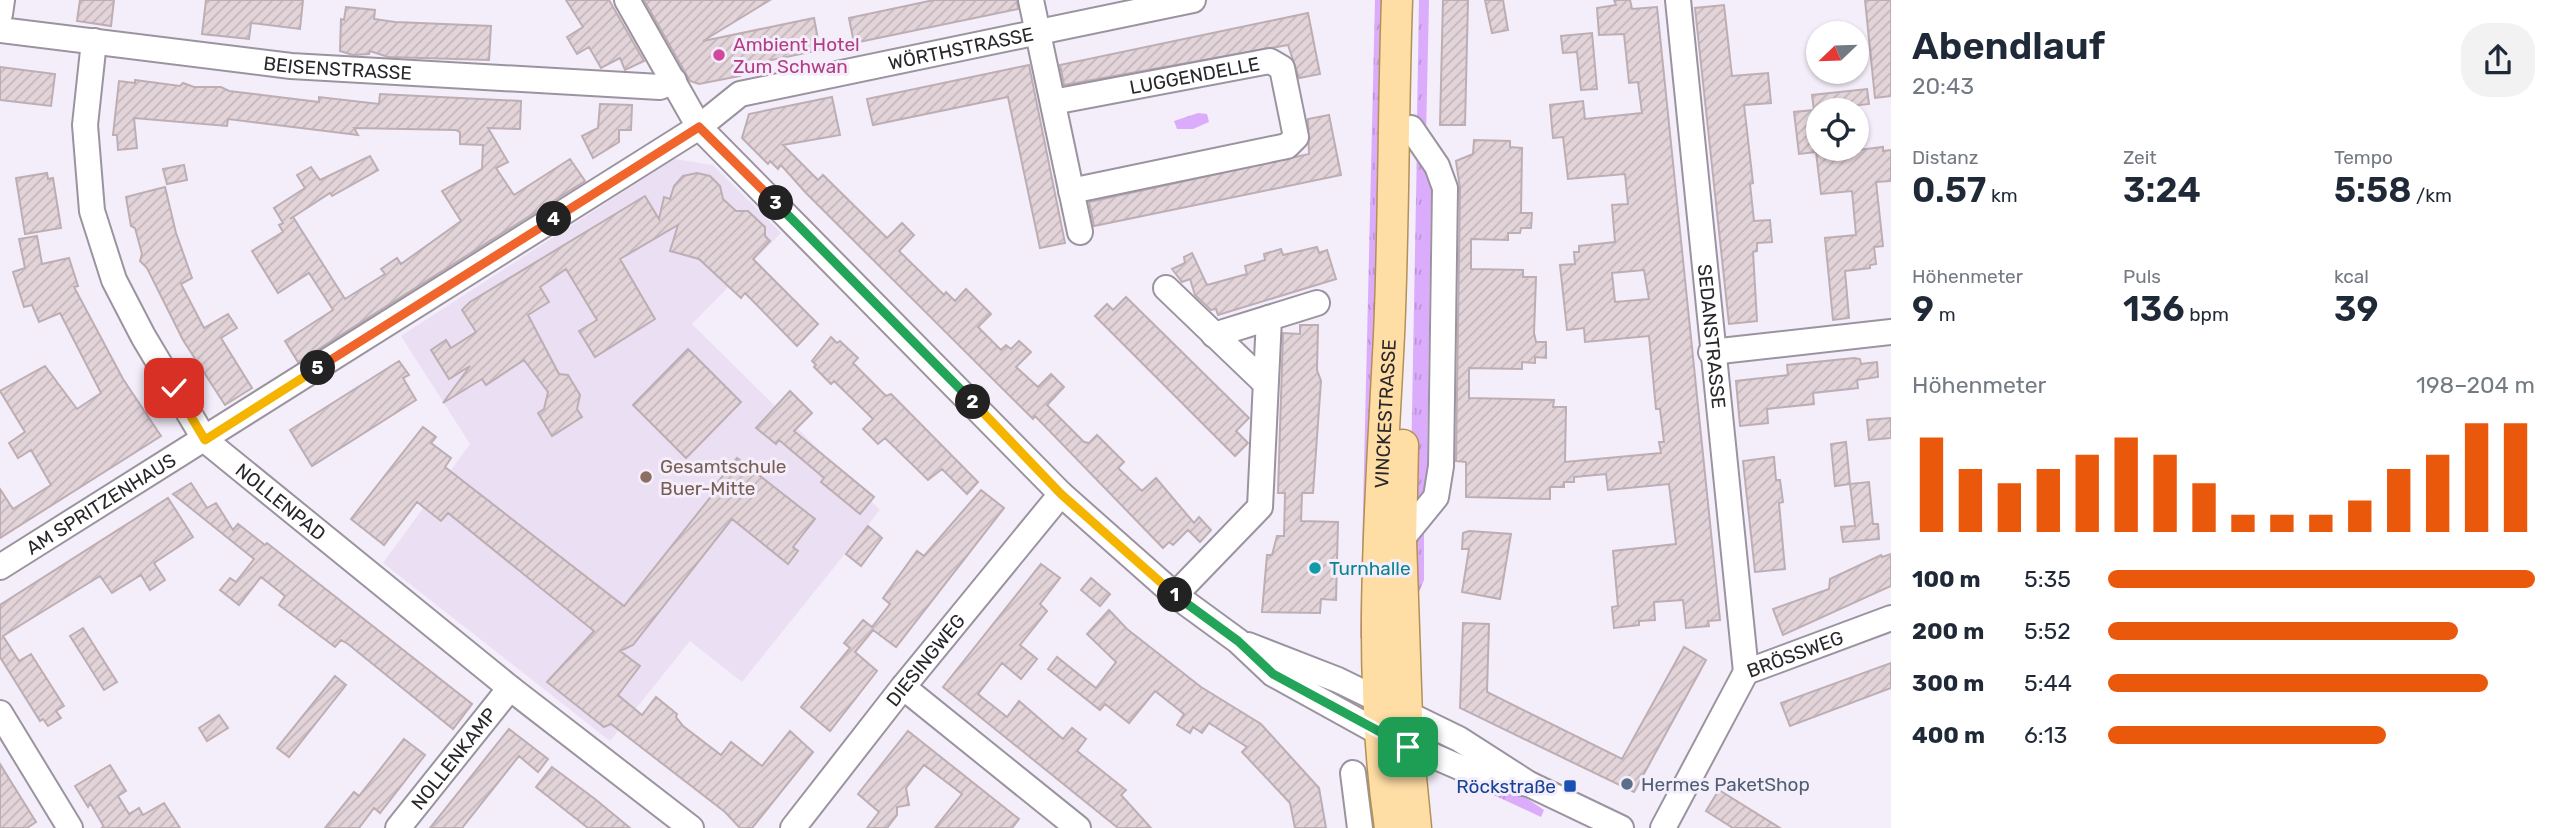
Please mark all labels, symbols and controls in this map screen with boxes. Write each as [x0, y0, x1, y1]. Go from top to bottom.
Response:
north arrow [1806, 21, 1869, 84]
map controls [1806, 21, 1869, 161]
street label: WÖRTHSTRASSE [886, 22, 1035, 74]
text: Abendlauf [1912, 23, 2105, 69]
button: share [2461, 23, 2535, 97]
place label: Ambient Hotel Zum Schwan [733, 33, 860, 78]
marker: Ambient Hotel Zum Schwan [711, 47, 727, 63]
street label: BEISENSTRASSE [262, 51, 413, 84]
street label: LUGGENDELLE [1128, 52, 1261, 99]
text: 20:43 [1912, 72, 1974, 100]
button: locate [1806, 98, 1869, 161]
text: Distanz [1912, 146, 1978, 169]
text: Zeit [2123, 146, 2157, 169]
text: Tempo [2334, 146, 2393, 169]
text: 0.57 [1912, 169, 1986, 211]
text: 3:24 [2123, 169, 2201, 211]
text: 5:58 [2334, 169, 2411, 211]
text: km [1986, 184, 2018, 207]
text: /km [2411, 184, 2452, 207]
pin: 3 [758, 186, 794, 220]
text: 3 [769, 191, 782, 214]
pin: 4 [536, 202, 572, 236]
text: 4 [547, 207, 560, 230]
street label: SEDANSTRASSE [1693, 263, 1731, 410]
text: Höhenmeter [1912, 265, 2023, 288]
text: Puls [2123, 265, 2161, 288]
text: kcal [2334, 265, 2369, 288]
text: 9 [1912, 288, 1934, 330]
text: 136 [2123, 288, 2185, 330]
text: 39 [2334, 288, 2379, 330]
text: m [1934, 303, 1956, 326]
text: bpm [2185, 303, 2229, 326]
street label: VINCKESTRASSE [1369, 339, 1400, 489]
pin: 5 [300, 350, 336, 386]
text: 5 [311, 356, 324, 379]
pin [144, 358, 204, 418]
icon: check [155, 369, 193, 407]
text: Höhenmeter [1912, 371, 2046, 399]
text: 198–204 m [2416, 371, 2535, 399]
pin: 2 [956, 384, 990, 420]
text: 2 [966, 390, 979, 413]
street label: AM SPRITZENHAUS [22, 448, 180, 559]
place label: Gesamtschule Buer-Mitte [660, 455, 786, 500]
street label: NOLLENPAD [231, 458, 331, 545]
marker: Gesamtschule Buer-Mitte [638, 469, 654, 485]
place label: Turnhalle [1329, 557, 1411, 580]
marker: Turnhalle [1307, 560, 1323, 576]
text: 100 m [1912, 565, 1981, 593]
text: 5:35 [2024, 565, 2071, 593]
pin: 1 [1158, 578, 1192, 612]
text: 1 [1170, 583, 1179, 606]
street label: DIESINGWEG [881, 609, 970, 711]
text: 200 m [1912, 617, 1984, 645]
text: 5:52 [2024, 617, 2071, 645]
street label: BRÖSSWEG [1744, 625, 1846, 682]
text: 300 m [1912, 669, 1984, 697]
text: 5:44 [2024, 669, 2072, 697]
street label: NOLLENKAMP [406, 703, 501, 814]
pin [1378, 717, 1438, 777]
text: 400 m [1912, 721, 1985, 749]
text: 6:13 [2024, 721, 2067, 749]
icon: arrive [1389, 728, 1427, 766]
place label: Hermes PaketShop [1641, 773, 1810, 796]
place label: Röckstraße [1456, 775, 1556, 798]
marker: Hermes PaketShop [1619, 776, 1635, 792]
marker: Röckstraße [1562, 778, 1578, 794]

